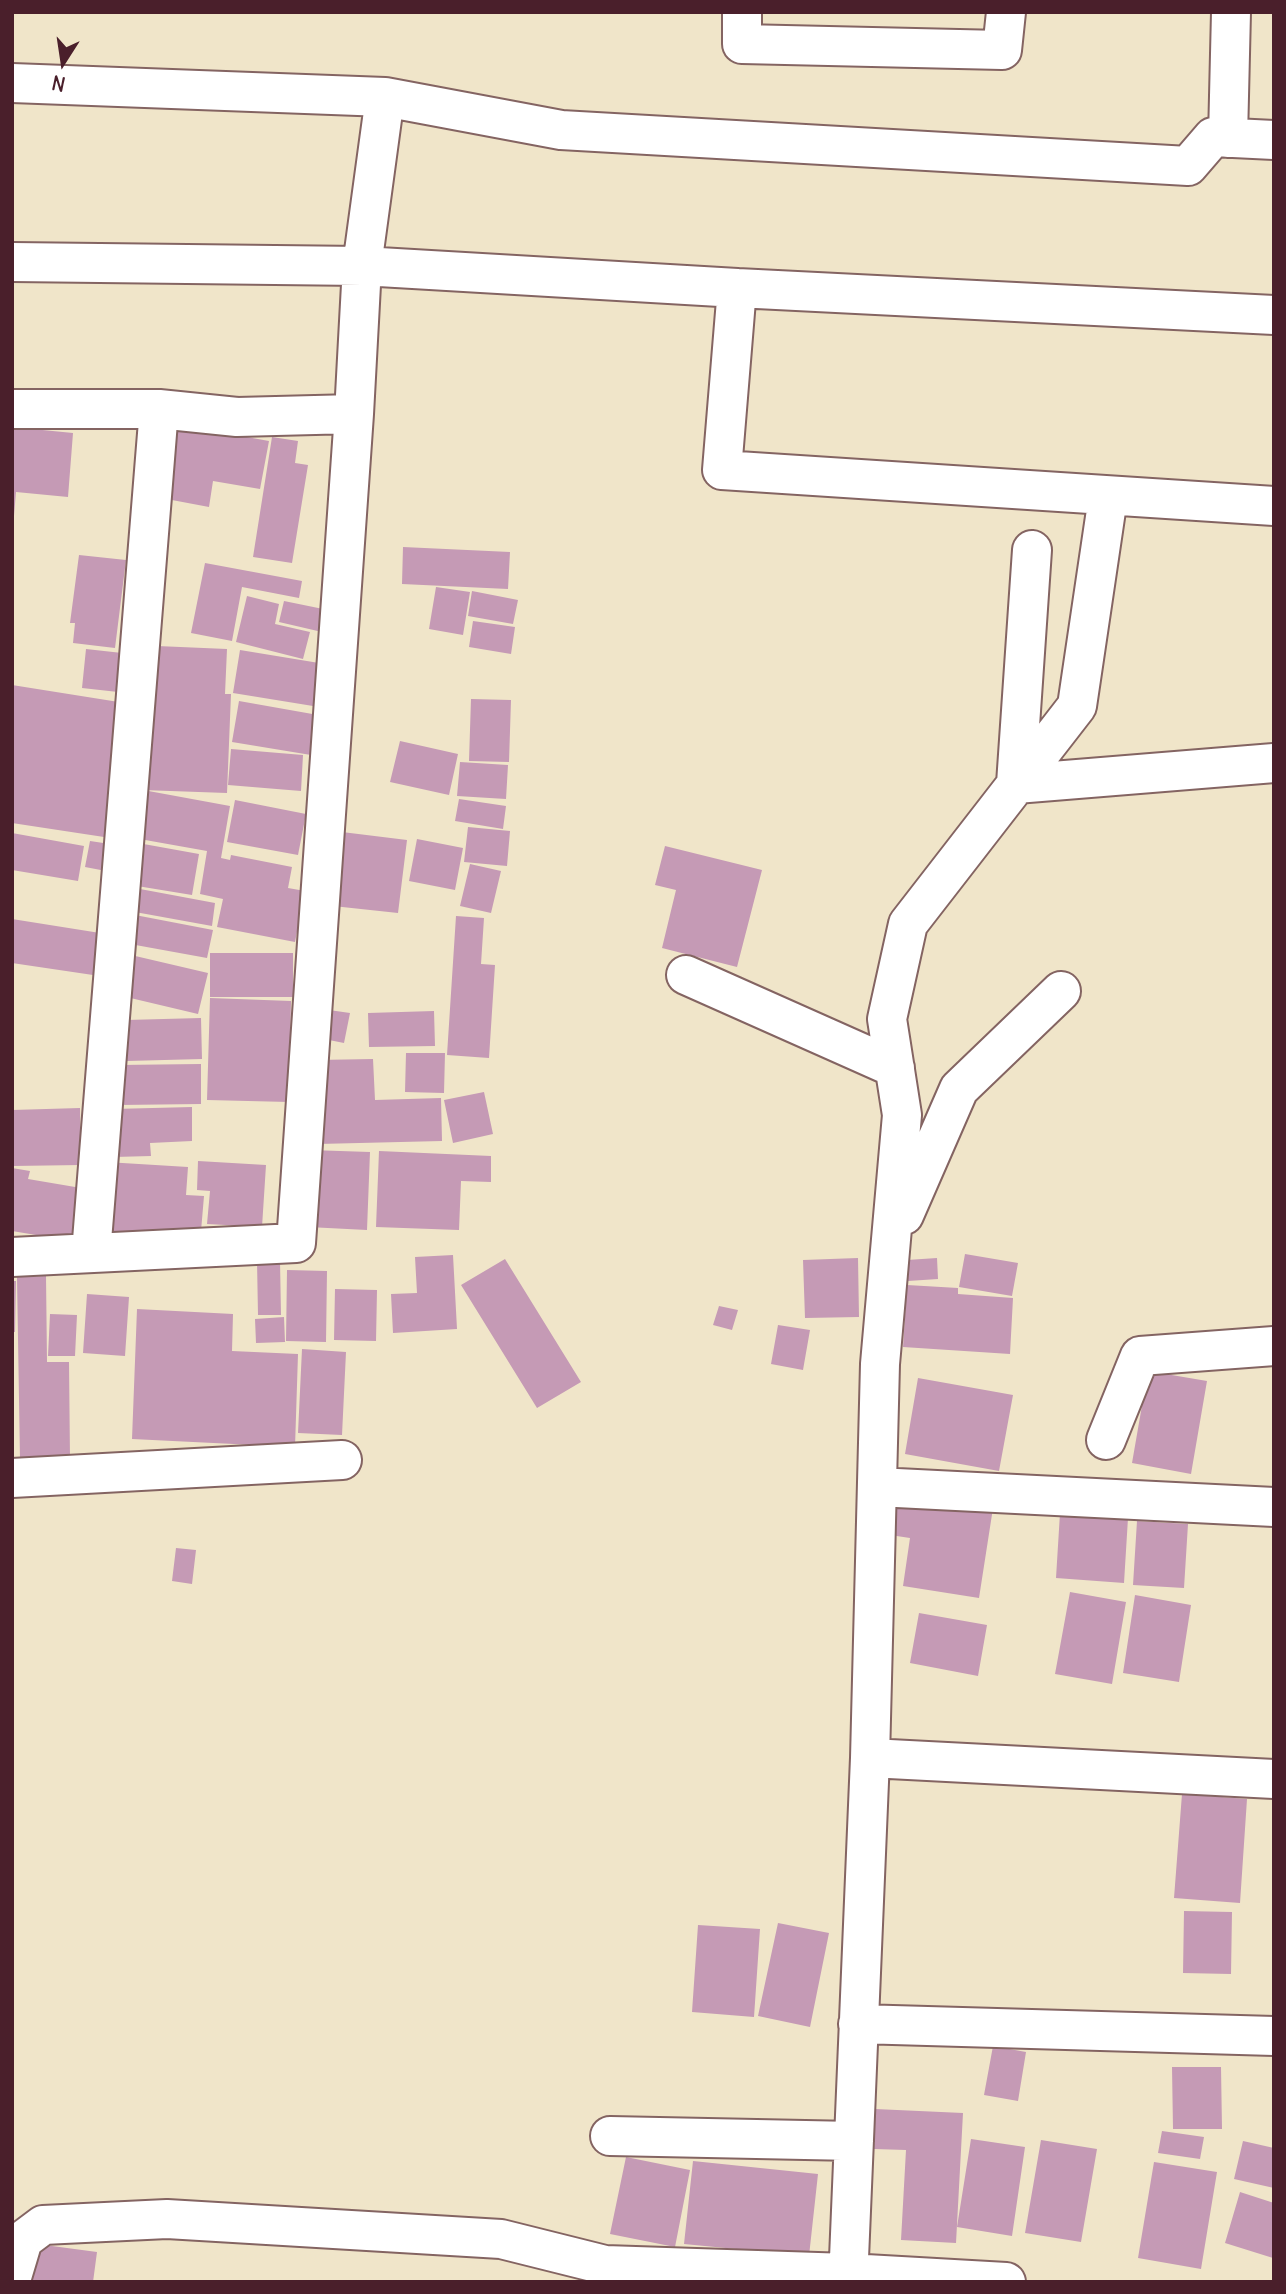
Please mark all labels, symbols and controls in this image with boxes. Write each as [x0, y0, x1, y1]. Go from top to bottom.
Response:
north arrow [28, 28, 98, 98]
text: N [50, 70, 68, 97]

